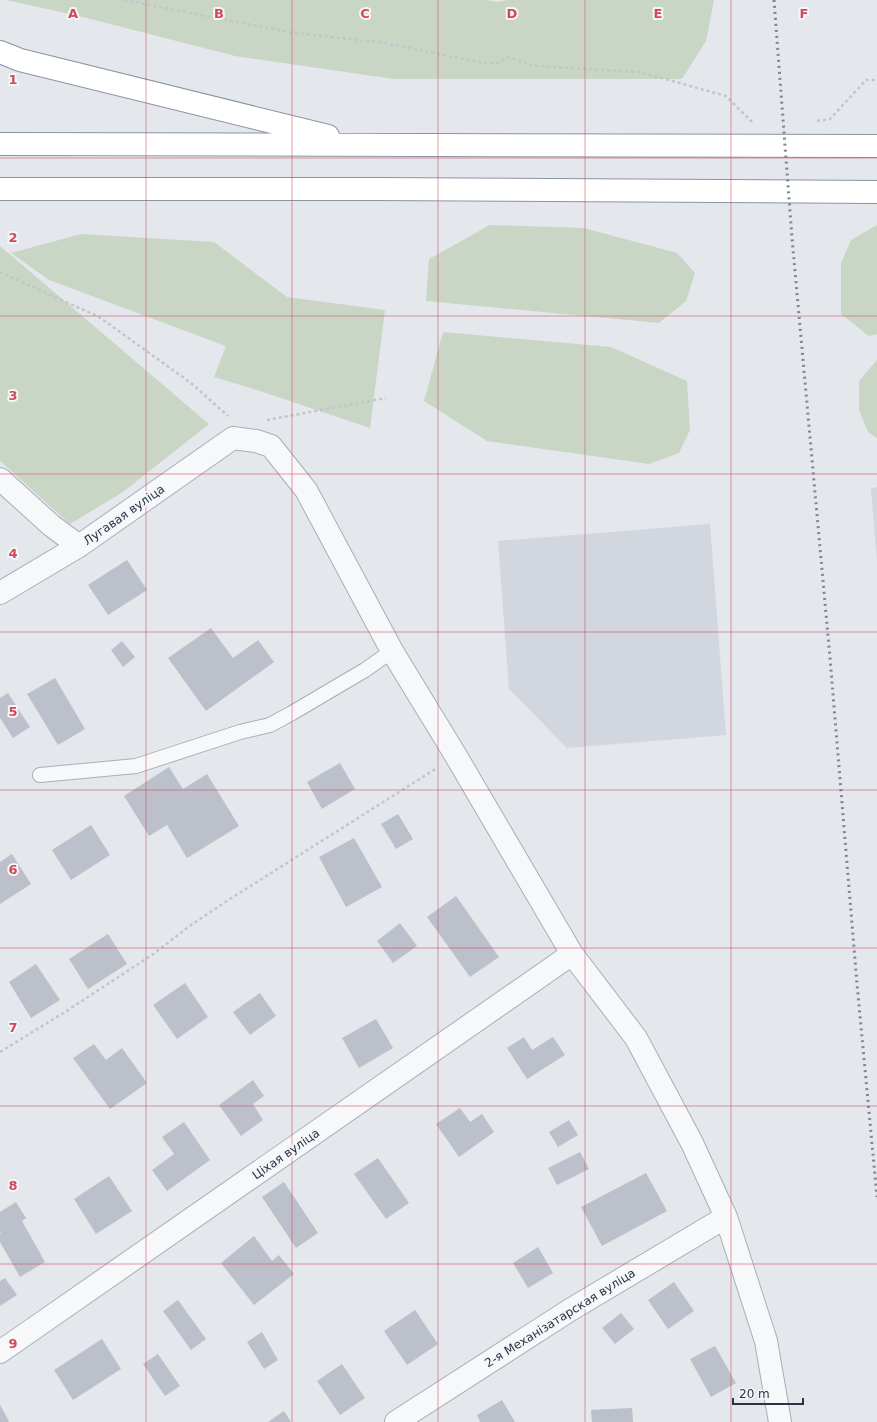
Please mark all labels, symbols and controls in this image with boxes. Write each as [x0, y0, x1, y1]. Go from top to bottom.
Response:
text: A [68, 6, 78, 21]
text: B [214, 6, 224, 21]
text: C [360, 6, 370, 21]
text: D [507, 6, 518, 21]
text: E [654, 6, 662, 21]
text: F [800, 6, 808, 21]
text: 1 [8, 72, 18, 87]
text: 2 [8, 230, 18, 245]
text: 3 [8, 388, 18, 403]
street label: Лугавая вуліца [81, 482, 167, 548]
text: 4 [8, 546, 18, 561]
text: 5 [8, 704, 18, 719]
text: 6 [8, 862, 18, 877]
text: 7 [8, 1020, 18, 1035]
street label: Ціхая вуліца [250, 1126, 322, 1182]
text: 8 [8, 1178, 18, 1193]
street label: 2-я Механізатарская вуліца [482, 1266, 638, 1370]
text: 9 [8, 1336, 18, 1351]
scale bar [733, 1380, 803, 1406]
text: 20 m [739, 1387, 770, 1401]

